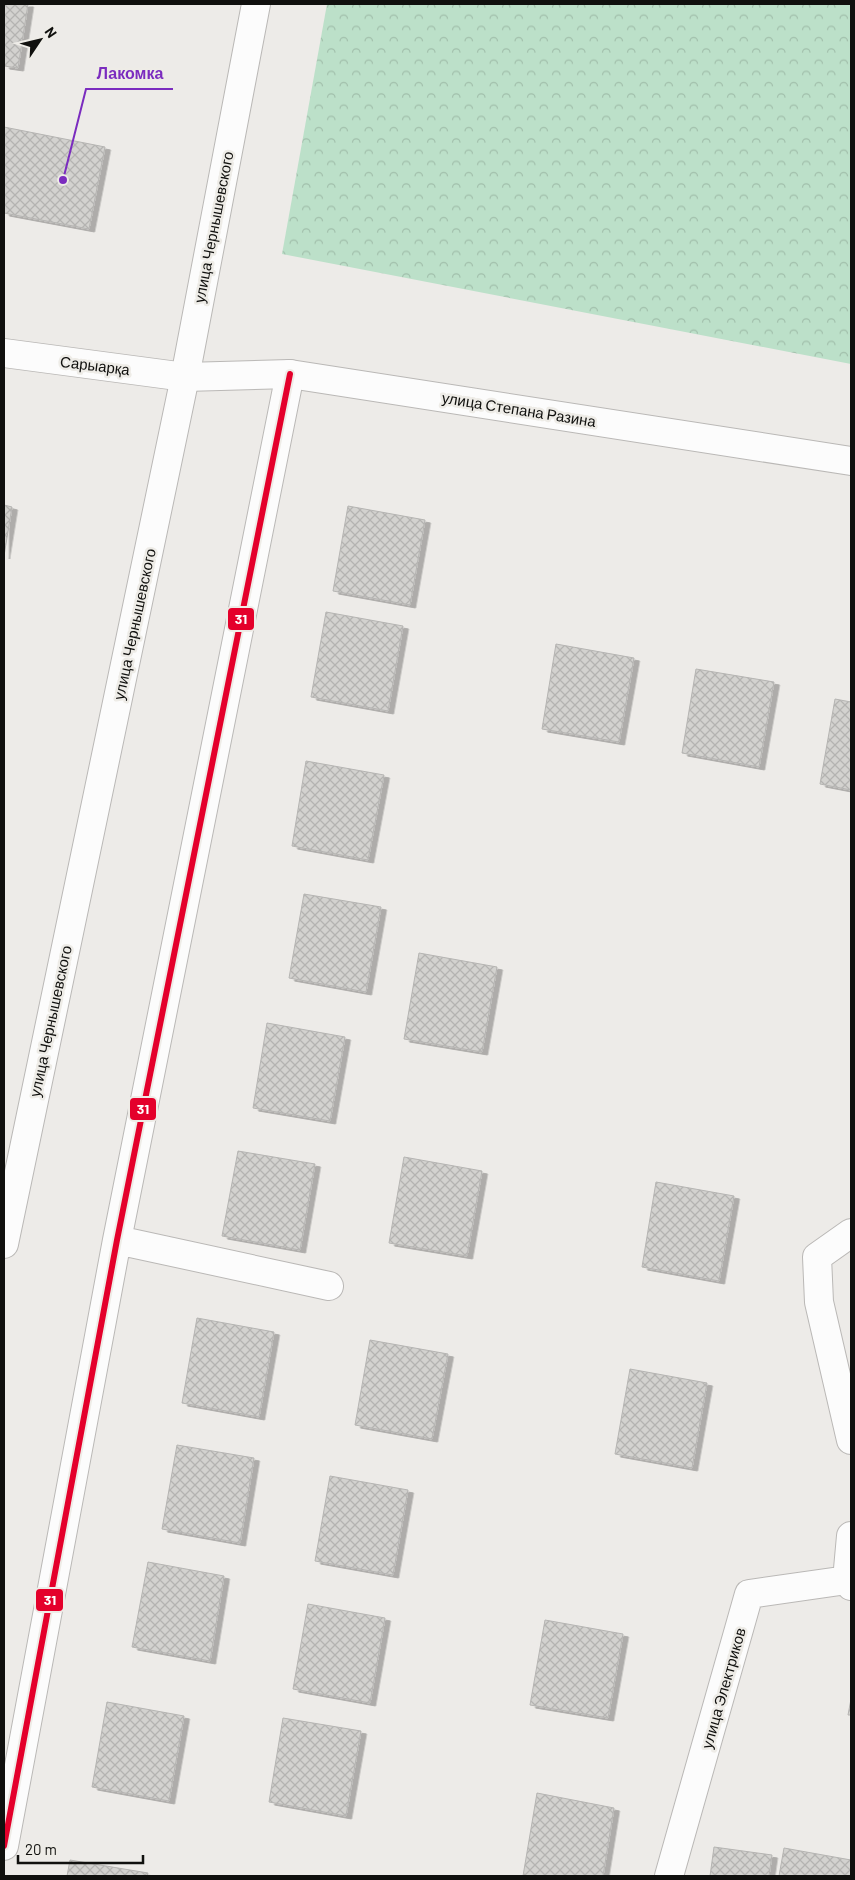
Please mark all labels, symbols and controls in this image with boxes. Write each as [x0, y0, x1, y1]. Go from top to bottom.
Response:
north arrow [15, 15, 65, 65]
text: N [41, 24, 61, 41]
callout: Лакомка [86, 58, 173, 89]
text: Лакомка [97, 63, 163, 82]
street label: улица Чернышевского [189, 150, 237, 304]
street label: Сарыарқа [59, 352, 132, 378]
street label: улица Степана Разина [441, 388, 598, 430]
street label: улица Чернышевского [109, 547, 159, 701]
line badge: 31 [227, 607, 255, 631]
text: 31 [235, 610, 247, 627]
street label: улица Чернышевского [25, 944, 75, 1098]
line badge: 31 [129, 1097, 157, 1121]
text: 31 [137, 1100, 149, 1117]
line badge: 31 [35, 1588, 64, 1612]
text: 31 [44, 1591, 56, 1608]
street label: улица Электриков [697, 1625, 749, 1751]
scale bar [18, 1832, 142, 1864]
text: 20 m [25, 1840, 57, 1858]

